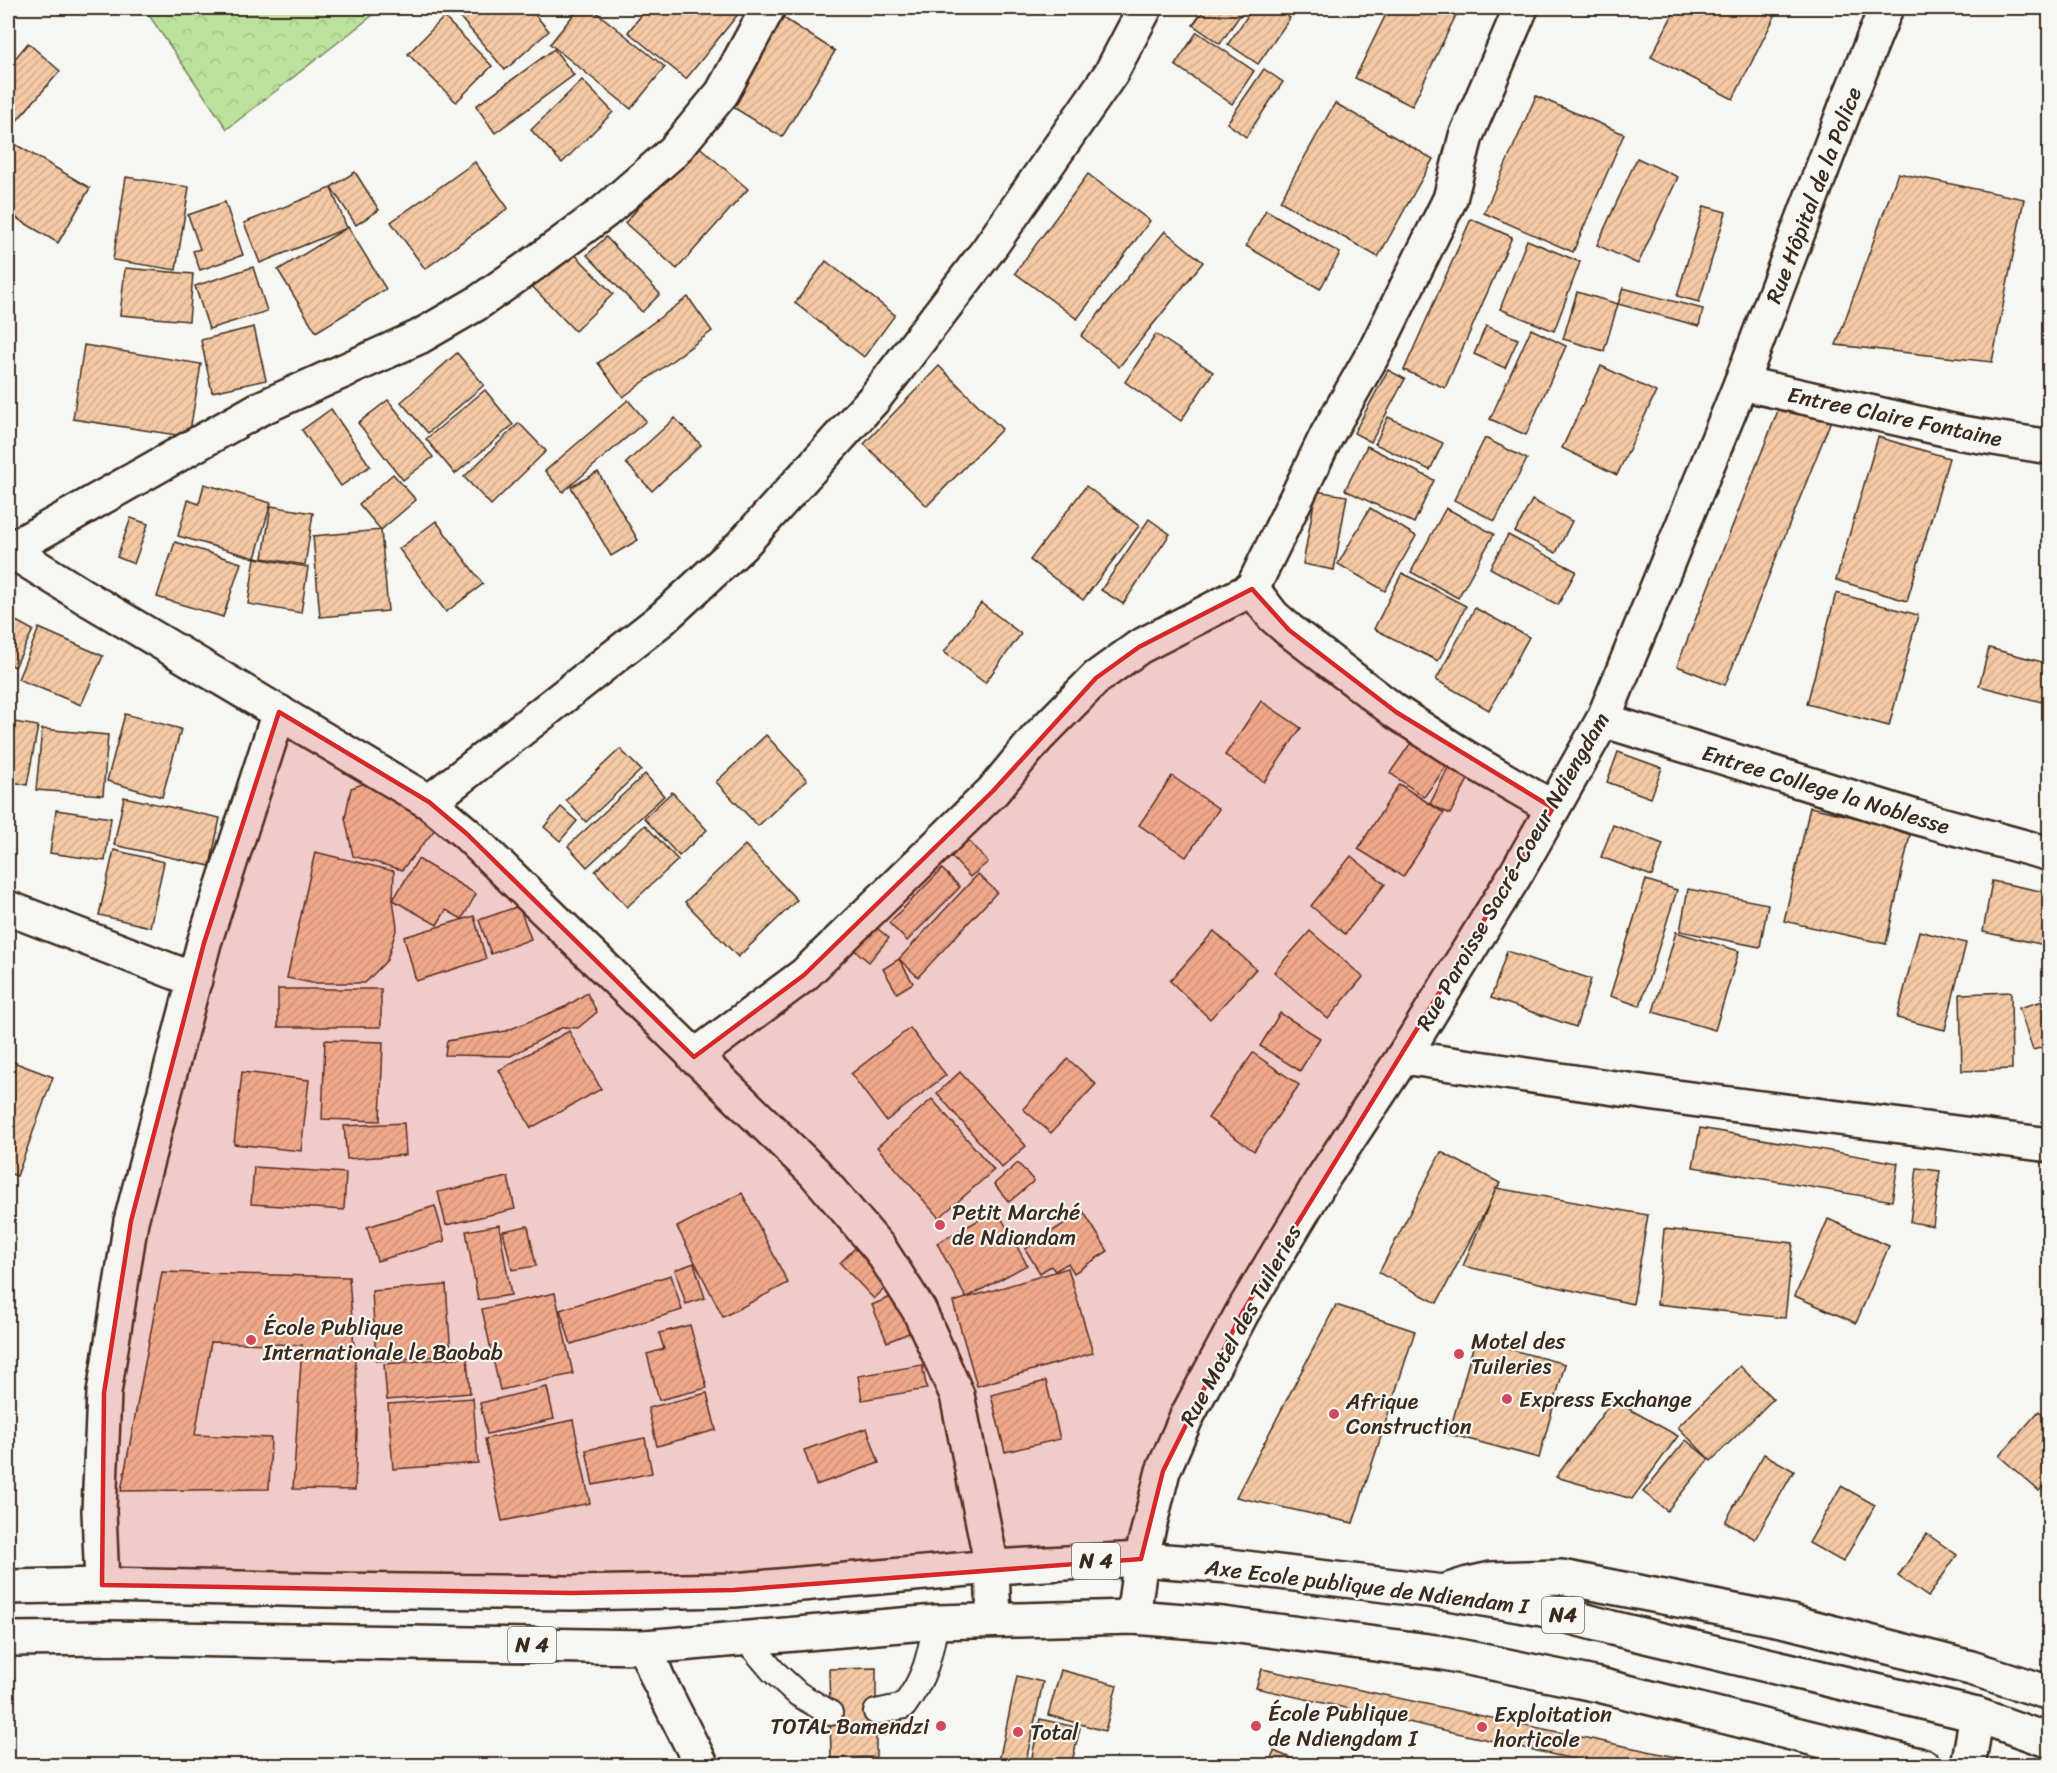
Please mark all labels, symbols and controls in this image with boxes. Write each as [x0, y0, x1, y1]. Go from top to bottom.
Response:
street label: Rue Hôpital de la Police [1754, 81, 1873, 309]
street label: Entree Claire Fontaine [1784, 375, 2006, 458]
street label: Rue Paroisse Sacré-Coeur Ndiengdam [1405, 704, 1620, 1038]
street label: Entree College la Noblesse [1697, 733, 1955, 846]
place label: Petit Marché de Ndiandam [952, 1193, 1080, 1257]
street label: Rue Motel des Tuileries [1169, 1216, 1313, 1433]
marker: Petit Marché de Ndiandam [933, 1218, 947, 1232]
place label: École Publique Internationale le Baobab [262, 1308, 503, 1372]
place label: Motel des Tuileries [1471, 1322, 1566, 1386]
marker: École Publique Internationale le Baobab [244, 1333, 258, 1347]
marker: Motel des Tuileries [1452, 1347, 1466, 1361]
place label: Express Exchange [1519, 1380, 1692, 1419]
place label: Afrique Construction [1345, 1382, 1472, 1446]
marker: Express Exchange [1500, 1392, 1514, 1406]
marker: Afrique Construction [1327, 1407, 1341, 1421]
road number: N 4 [1072, 1543, 1120, 1579]
street label: Axe Ecole publique de Ndiendam I [1202, 1547, 1532, 1626]
road number: N4 [1542, 1597, 1584, 1633]
road number: N 4 [508, 1627, 556, 1663]
place label: École Publique de Ndiengdam I [1268, 1694, 1418, 1758]
place label: Exploitation horticole [1493, 1695, 1612, 1759]
place label: TOTAL Bamendzi [770, 1707, 930, 1746]
place label: Total [1030, 1713, 1079, 1752]
marker: TOTAL Bamendzi [934, 1719, 948, 1733]
marker: École Publique de Ndiengdam I [1249, 1719, 1263, 1733]
marker: Exploitation horticole [1475, 1720, 1489, 1734]
marker: Total [1011, 1725, 1025, 1739]

